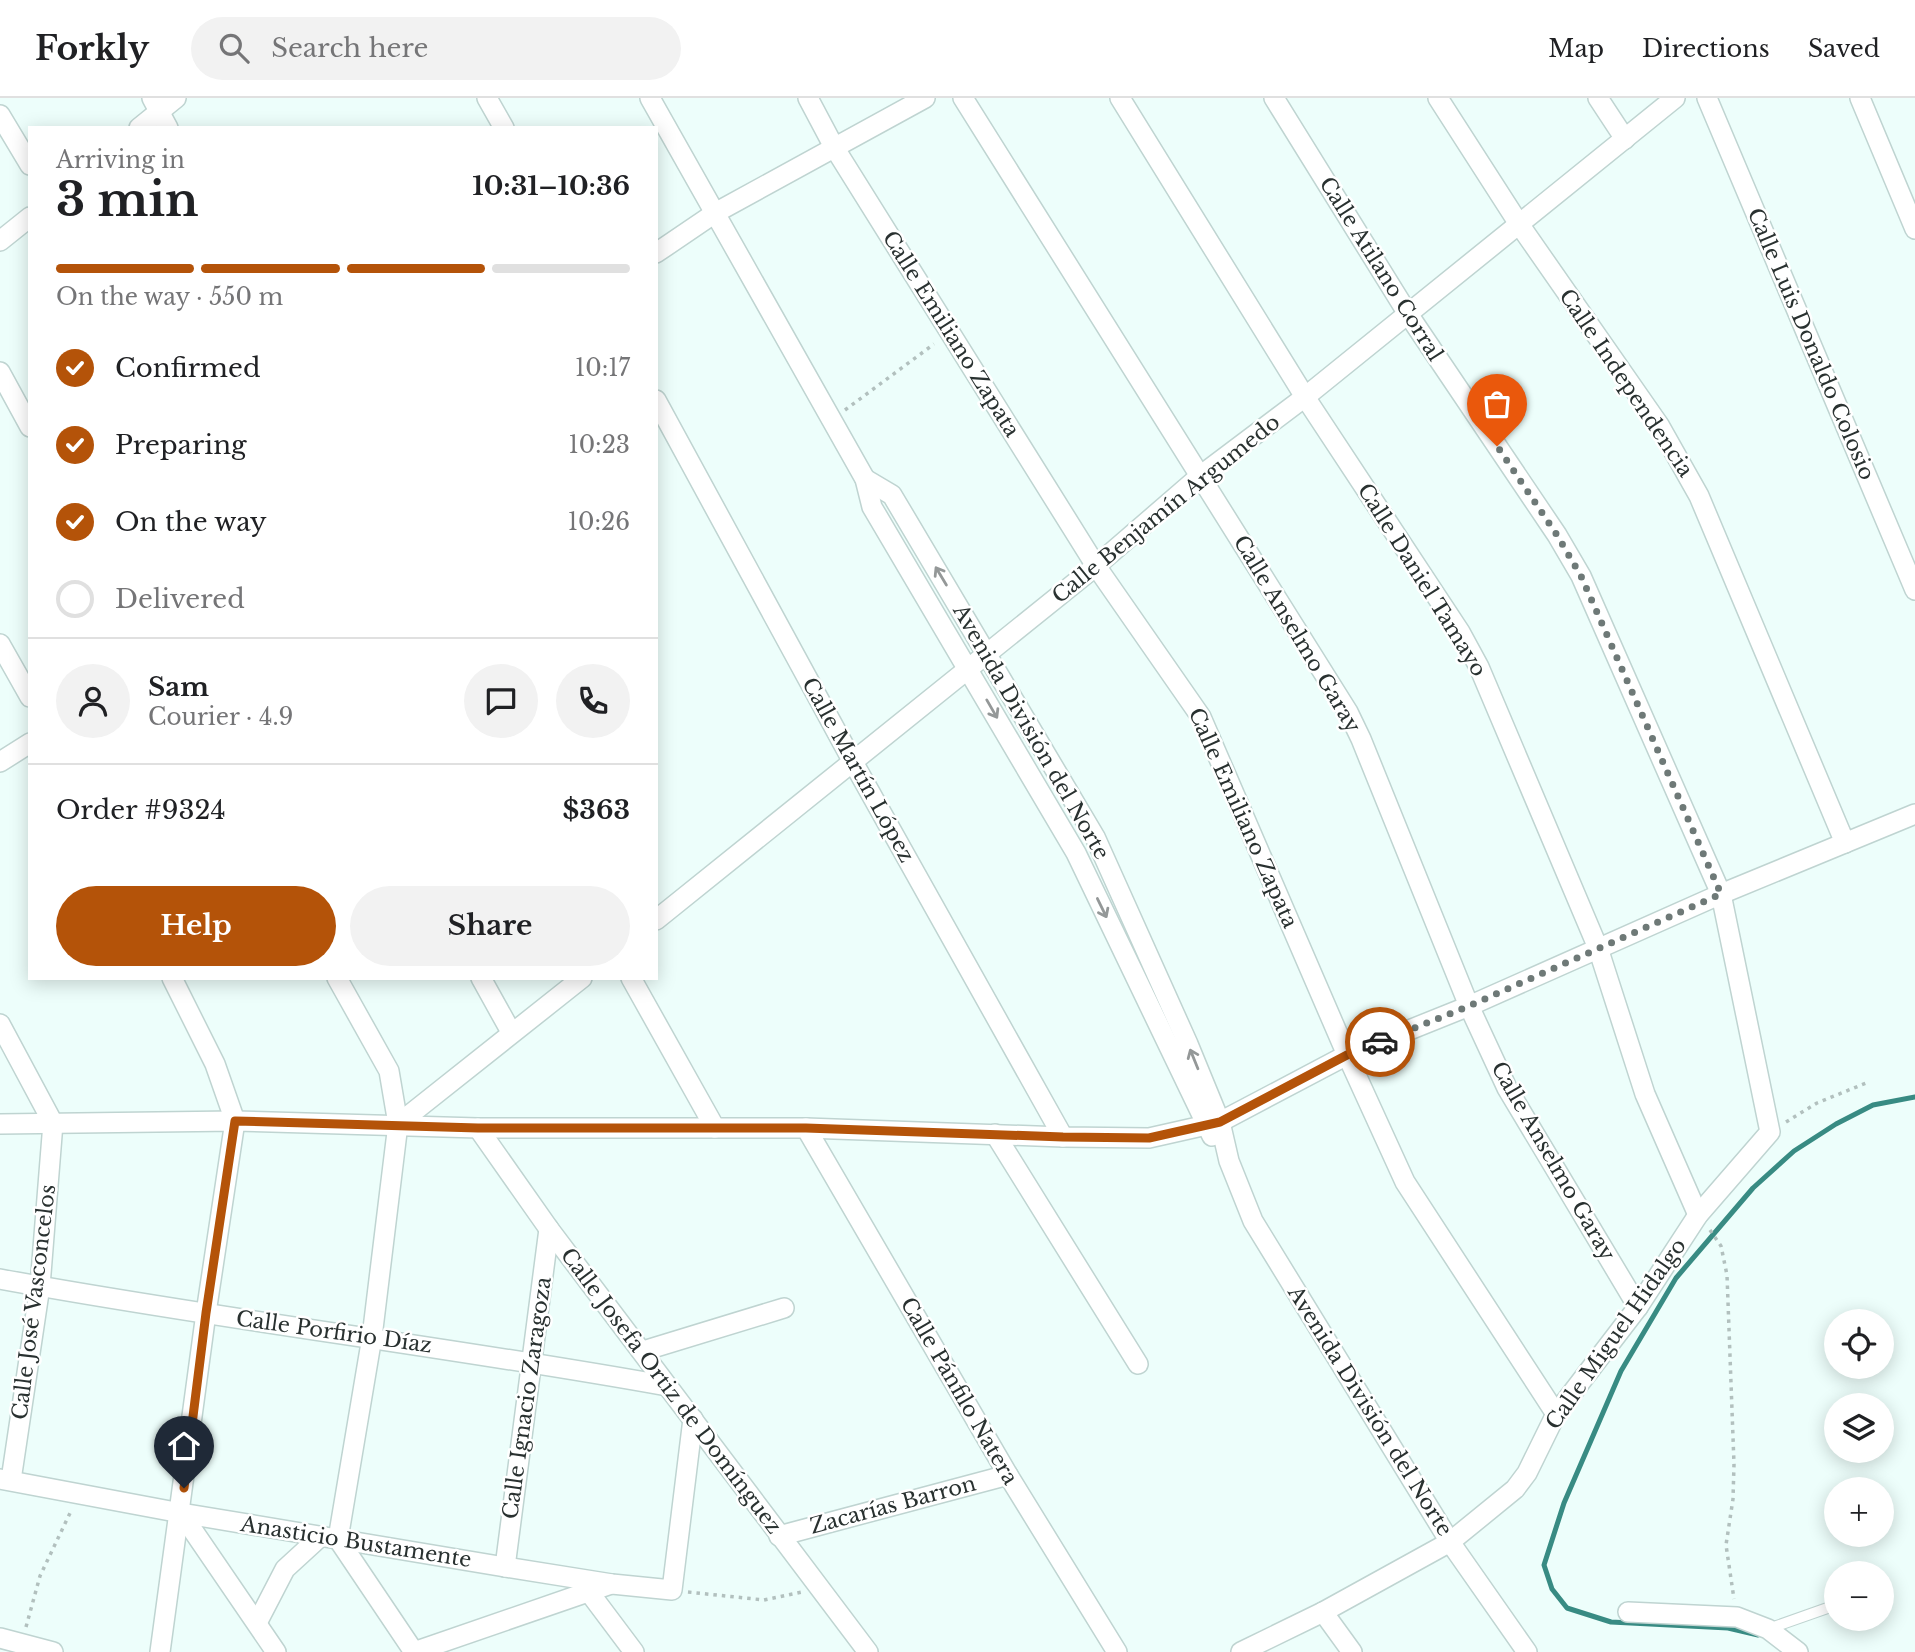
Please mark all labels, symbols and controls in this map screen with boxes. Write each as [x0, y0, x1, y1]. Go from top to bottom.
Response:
search box [191, 17, 681, 80]
text: Forkly [35, 28, 149, 69]
icon: search [215, 29, 253, 67]
text: Search here [271, 32, 428, 64]
text: Map [1548, 34, 1604, 63]
text: Directions [1642, 34, 1770, 63]
text: Saved [1808, 34, 1880, 63]
text: Arriving in [56, 146, 185, 174]
text: 10:31–10:36 [472, 170, 630, 202]
text: 3 min [56, 171, 198, 228]
street label: Calle Atilano Corral [1314, 172, 1448, 366]
street label: Calle Luis Donaldo Colosio [1742, 204, 1880, 484]
street label: Calle Emiliano Zapata [877, 226, 1025, 442]
text: On the way · 550 m [56, 283, 283, 311]
street label: Calle Independencia [1553, 284, 1699, 482]
icon: check [56, 349, 94, 387]
text: Confirmed [115, 352, 260, 384]
text: 10:17 [575, 354, 630, 382]
pin [1467, 374, 1527, 446]
icon: bag [1478, 385, 1516, 423]
street label: Calle Benjamín Argumedo [1047, 409, 1285, 609]
icon: check [56, 426, 94, 464]
text: Preparing [115, 429, 247, 461]
text: 10:23 [568, 431, 630, 459]
street label: Calle Daniel Tamayo [1352, 479, 1492, 681]
icon: check [56, 503, 94, 541]
text: On the way [115, 506, 267, 538]
text: 10:26 [568, 508, 630, 536]
street label: Calle Anselmo Garay [1228, 531, 1366, 738]
one-way arrow [934, 566, 948, 586]
text: Delivered [115, 583, 245, 615]
street label: Avenida División del Norte [947, 599, 1115, 864]
button: person [56, 664, 130, 738]
button: chat [464, 664, 538, 738]
button: phone [556, 664, 630, 738]
text: Sam [148, 671, 209, 703]
street label: Calle Martín López [796, 673, 920, 867]
one-way arrow [985, 699, 999, 719]
text: Courier · 4.9 [148, 703, 293, 731]
street label: Calle Emiliano Zapata [1183, 704, 1303, 932]
text: Order #9324 [56, 794, 226, 826]
text: $363 [563, 794, 630, 826]
button: Help [56, 886, 336, 966]
button: Share [350, 886, 630, 966]
one-way arrow [1096, 897, 1109, 918]
courier [1345, 1007, 1415, 1077]
icon: car [1361, 1023, 1399, 1061]
one-way arrow [1187, 1048, 1200, 1070]
street label: Calle Anselmo Garay [1485, 1057, 1621, 1266]
street label: Calle José Vasconcelos [7, 1183, 61, 1421]
street label: Calle Miguel Hidalgo [1540, 1233, 1692, 1435]
street label: Calle Josefa Ortiz de Domínguez [555, 1243, 787, 1539]
street label: Calle Ignacio Zaragoza [497, 1275, 557, 1521]
street label: Avenida División del Norte [1282, 1280, 1458, 1541]
street label: Calle Pánfilo Natera [895, 1293, 1023, 1490]
street label: Calle Porfirio Díaz [234, 1305, 434, 1359]
map controls [1824, 1309, 1894, 1631]
button: locate [1824, 1309, 1894, 1379]
button: layers [1824, 1393, 1894, 1463]
pin [154, 1416, 214, 1488]
icon: home [165, 1427, 203, 1465]
street label: Zacarías Barron [807, 1470, 979, 1540]
button: + [1824, 1477, 1894, 1547]
street label: Anasticio Bustamente [238, 1511, 473, 1573]
button: − [1824, 1561, 1894, 1631]

